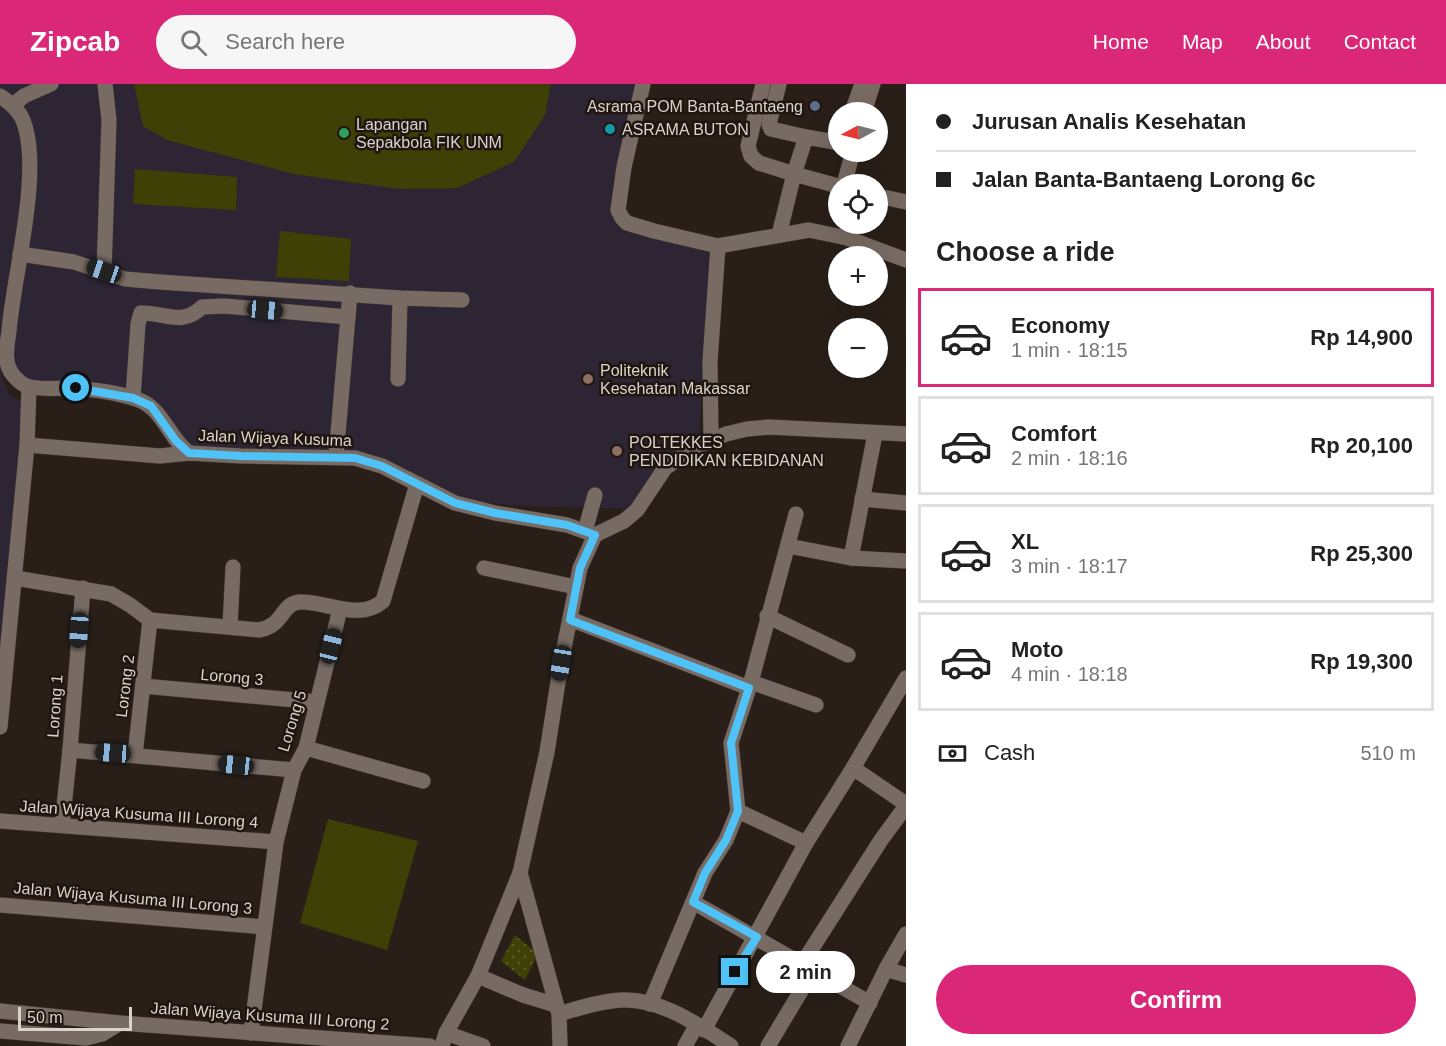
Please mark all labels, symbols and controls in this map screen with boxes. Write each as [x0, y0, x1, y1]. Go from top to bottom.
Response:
search box [156, 15, 576, 69]
text: Zipcab [30, 26, 120, 57]
icon: search [177, 26, 210, 59]
text: Search here [225, 29, 345, 54]
text: Home [1093, 30, 1149, 53]
text: Map [1182, 30, 1223, 53]
text: About [1256, 30, 1311, 53]
text: Contact [1344, 30, 1416, 53]
place label: Asrama POM Banta-Bantaeng [587, 98, 803, 115]
marker: Asrama POM Banta-Bantaeng [808, 99, 822, 113]
north arrow [828, 102, 888, 162]
map controls [828, 102, 888, 378]
text: Jurusan Analis Kesehatan [972, 109, 1246, 134]
place label: Lapangan Sepakbola FIK UNM [356, 116, 502, 151]
place label: ASRAMA BUTON [622, 121, 749, 138]
marker: ASRAMA BUTON [603, 122, 617, 136]
marker: Lapangan Sepakbola FIK UNM [337, 126, 351, 140]
text: Jalan Banta-Bantaeng Lorong 6c [972, 167, 1316, 192]
button: locate [828, 174, 888, 234]
text: Choose a ride [936, 237, 1115, 267]
button: + [828, 246, 888, 306]
car [84, 257, 124, 285]
car [246, 299, 284, 321]
icon: car [939, 311, 993, 365]
text: Economy [1011, 313, 1110, 338]
button: − [828, 318, 888, 378]
text: Rp 14,900 [1310, 325, 1413, 350]
text: 1 min · 18:15 [1011, 339, 1128, 361]
place label: Politeknik Kesehatan Makassar [600, 362, 751, 397]
marker: Politeknik Kesehatan Makassar [581, 372, 595, 386]
route start [62, 374, 89, 401]
icon: car [939, 419, 993, 473]
text: Comfort [1011, 421, 1097, 446]
street label: Jalan Wijaya Kusuma [198, 427, 352, 449]
text: Rp 20,100 [1310, 433, 1413, 458]
place label: POLTEKKES PENDIDIKAN KEBIDANAN [629, 434, 824, 469]
marker: POLTEKKES PENDIDIKAN KEBIDANAN [610, 444, 624, 458]
text: 2 min · 18:16 [1011, 447, 1128, 469]
icon: car [939, 527, 993, 581]
text: XL [1011, 529, 1039, 554]
text: Rp 25,300 [1310, 541, 1413, 566]
text: 3 min · 18:17 [1011, 555, 1128, 577]
car [69, 611, 89, 649]
car [318, 626, 344, 666]
icon: car [939, 635, 993, 689]
text: Moto [1011, 637, 1064, 662]
car [549, 644, 573, 682]
text: Rp 19,300 [1310, 649, 1413, 674]
street label: Lorong 2 [113, 654, 137, 718]
text: 4 min · 18:18 [1011, 663, 1128, 685]
street label: Lorong 3 [200, 666, 264, 688]
street label: Lorong 1 [44, 674, 66, 738]
street label: Lorong 5 [275, 688, 309, 754]
icon: cash [936, 737, 969, 770]
text: Cash [984, 740, 1035, 765]
text: 510 m [1360, 742, 1416, 764]
car [94, 743, 132, 763]
car [217, 754, 255, 776]
street label: Jalan Wijaya Kusuma III Lorong 4 [19, 797, 259, 831]
street label: Jalan Wijaya Kusuma III Lorong 3 [13, 879, 253, 917]
callout: 2 min [756, 951, 855, 993]
route end [721, 958, 748, 985]
text: 2 min [779, 961, 832, 983]
button: Confirm [936, 965, 1416, 1034]
street label: Jalan Wijaya Kusuma III Lorong 2 [150, 999, 390, 1033]
scale bar [18, 1004, 132, 1032]
text: 50 m [27, 1009, 63, 1026]

